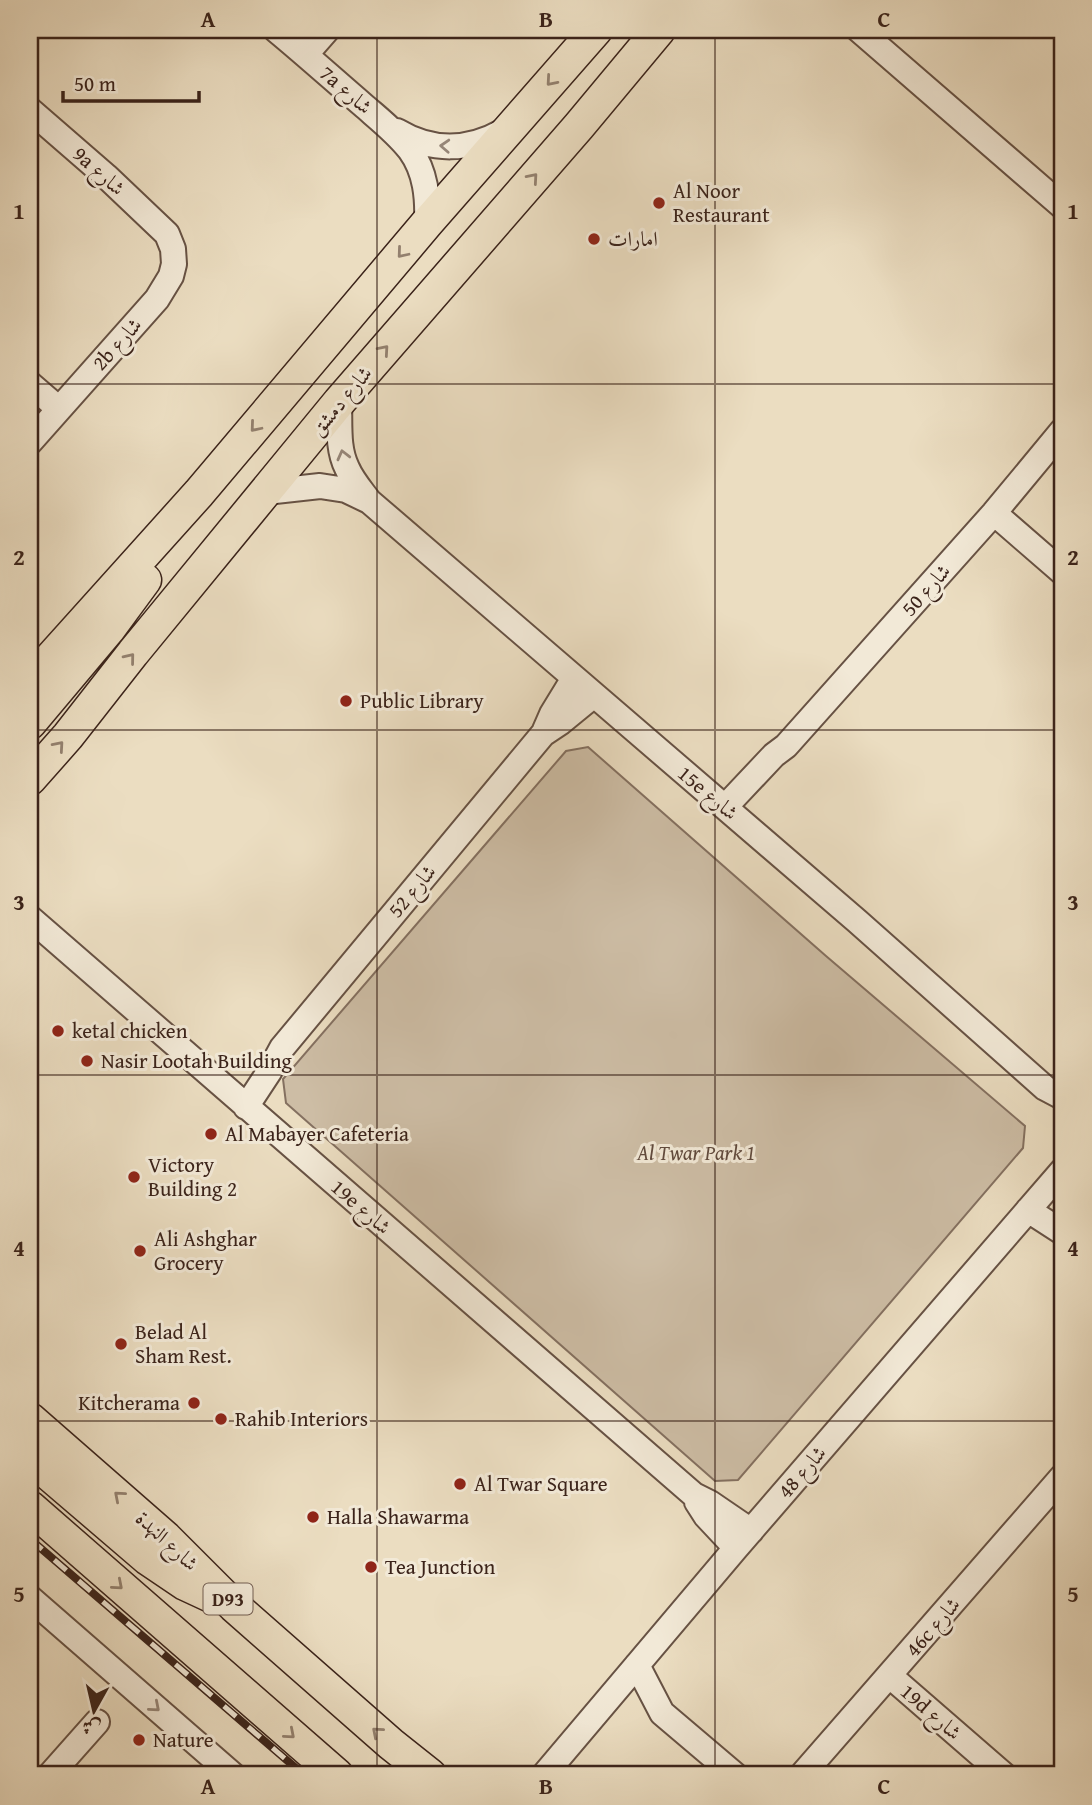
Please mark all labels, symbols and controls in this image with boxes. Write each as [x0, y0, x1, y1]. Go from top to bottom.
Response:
text: A [201, 2, 216, 35]
text: B [539, 2, 553, 35]
text: C [877, 2, 891, 35]
street label: 7a شارع [311, 58, 380, 124]
scale bar [63, 60, 200, 104]
text: 50 m [74, 68, 116, 99]
one-way arrow [547, 73, 559, 86]
street label: 9a شارع [64, 139, 132, 205]
one-way arrow [439, 139, 450, 154]
one-way arrow [525, 173, 537, 186]
place label: Al Noor Restaurant [673, 175, 770, 230]
text: 1 [13, 194, 25, 227]
text: 1 [1067, 194, 1079, 227]
marker: Al Noor Restaurant [651, 195, 667, 211]
place label: امارات [608, 223, 658, 254]
marker: امارات [586, 231, 602, 247]
one-way arrow [398, 245, 410, 258]
street label: 2b شارع [84, 310, 151, 379]
one-way arrow [376, 345, 388, 358]
street label: شارع دمشق [302, 359, 382, 445]
one-way arrow [251, 418, 263, 431]
one-way arrow [337, 449, 351, 461]
text: 2 [13, 540, 25, 573]
text: 2 [1067, 540, 1079, 573]
street label: شارع 50 [894, 557, 960, 625]
one-way arrow [121, 653, 134, 665]
place label: Public Library [360, 685, 484, 716]
marker: Public Library [338, 693, 354, 709]
one-way arrow [51, 741, 63, 754]
street label: 15e شارع [669, 758, 746, 830]
street label: شارع 52 [380, 857, 445, 926]
text: 3 [13, 885, 25, 918]
text: 3 [1067, 885, 1079, 918]
place label: ketal chicken [72, 1015, 188, 1046]
marker: ketal chicken [50, 1023, 66, 1039]
place label: Nasir Lootah Building [101, 1045, 293, 1076]
marker: Nasir Lootah Building [79, 1053, 95, 1069]
place label: Al Mabayer Cafeteria [225, 1118, 409, 1149]
marker: Al Mabayer Cafeteria [203, 1126, 219, 1142]
park label: Al Twar Park 1 [636, 1137, 755, 1168]
place label: Victory Building 2 [148, 1149, 237, 1204]
marker: Victory Building 2 [126, 1169, 142, 1185]
street label: 19e شارع [322, 1172, 398, 1244]
place label: Ali Ashghar Grocery [154, 1223, 257, 1278]
text: 4 [13, 1231, 25, 1264]
text: 4 [1067, 1231, 1079, 1264]
marker: Ali Ashghar Grocery [132, 1243, 148, 1259]
place label: Belad Al Sham Rest. [135, 1316, 232, 1371]
marker: Belad Al Sham Rest. [113, 1336, 129, 1352]
place label: Kitcherama [78, 1387, 180, 1418]
marker: Kitcherama [186, 1395, 202, 1411]
place label: Rahib Interiors [235, 1403, 368, 1434]
marker: Rahib Interiors [213, 1411, 229, 1427]
street label: شارع 48 [770, 1438, 836, 1507]
place label: Al Twar Square [474, 1468, 608, 1499]
marker: Al Twar Square [452, 1476, 468, 1492]
one-way arrow [114, 1492, 127, 1504]
place label: Halla Shawarma [327, 1501, 469, 1532]
street label: شارع النهدة [127, 1503, 206, 1580]
marker: Halla Shawarma [305, 1509, 321, 1525]
place label: Tea Junction [385, 1551, 495, 1582]
marker: Tea Junction [363, 1559, 379, 1575]
text: 5 [13, 1577, 25, 1610]
one-way arrow [110, 1577, 123, 1589]
text: 5 [1067, 1577, 1079, 1610]
road number: D93 [204, 1583, 252, 1614]
street label: 46c شارع [898, 1590, 970, 1665]
north arrow [60, 1675, 130, 1745]
street label: 19d شارع [892, 1676, 969, 1749]
one-way arrow [147, 1699, 160, 1711]
text: ش [80, 1713, 103, 1743]
place label: Nature [153, 1724, 214, 1755]
one-way arrow [281, 1726, 294, 1738]
one-way arrow [373, 1728, 386, 1740]
marker: Nature [131, 1732, 147, 1748]
text: A [201, 1769, 216, 1802]
text: B [539, 1769, 553, 1802]
text: C [877, 1769, 891, 1802]

